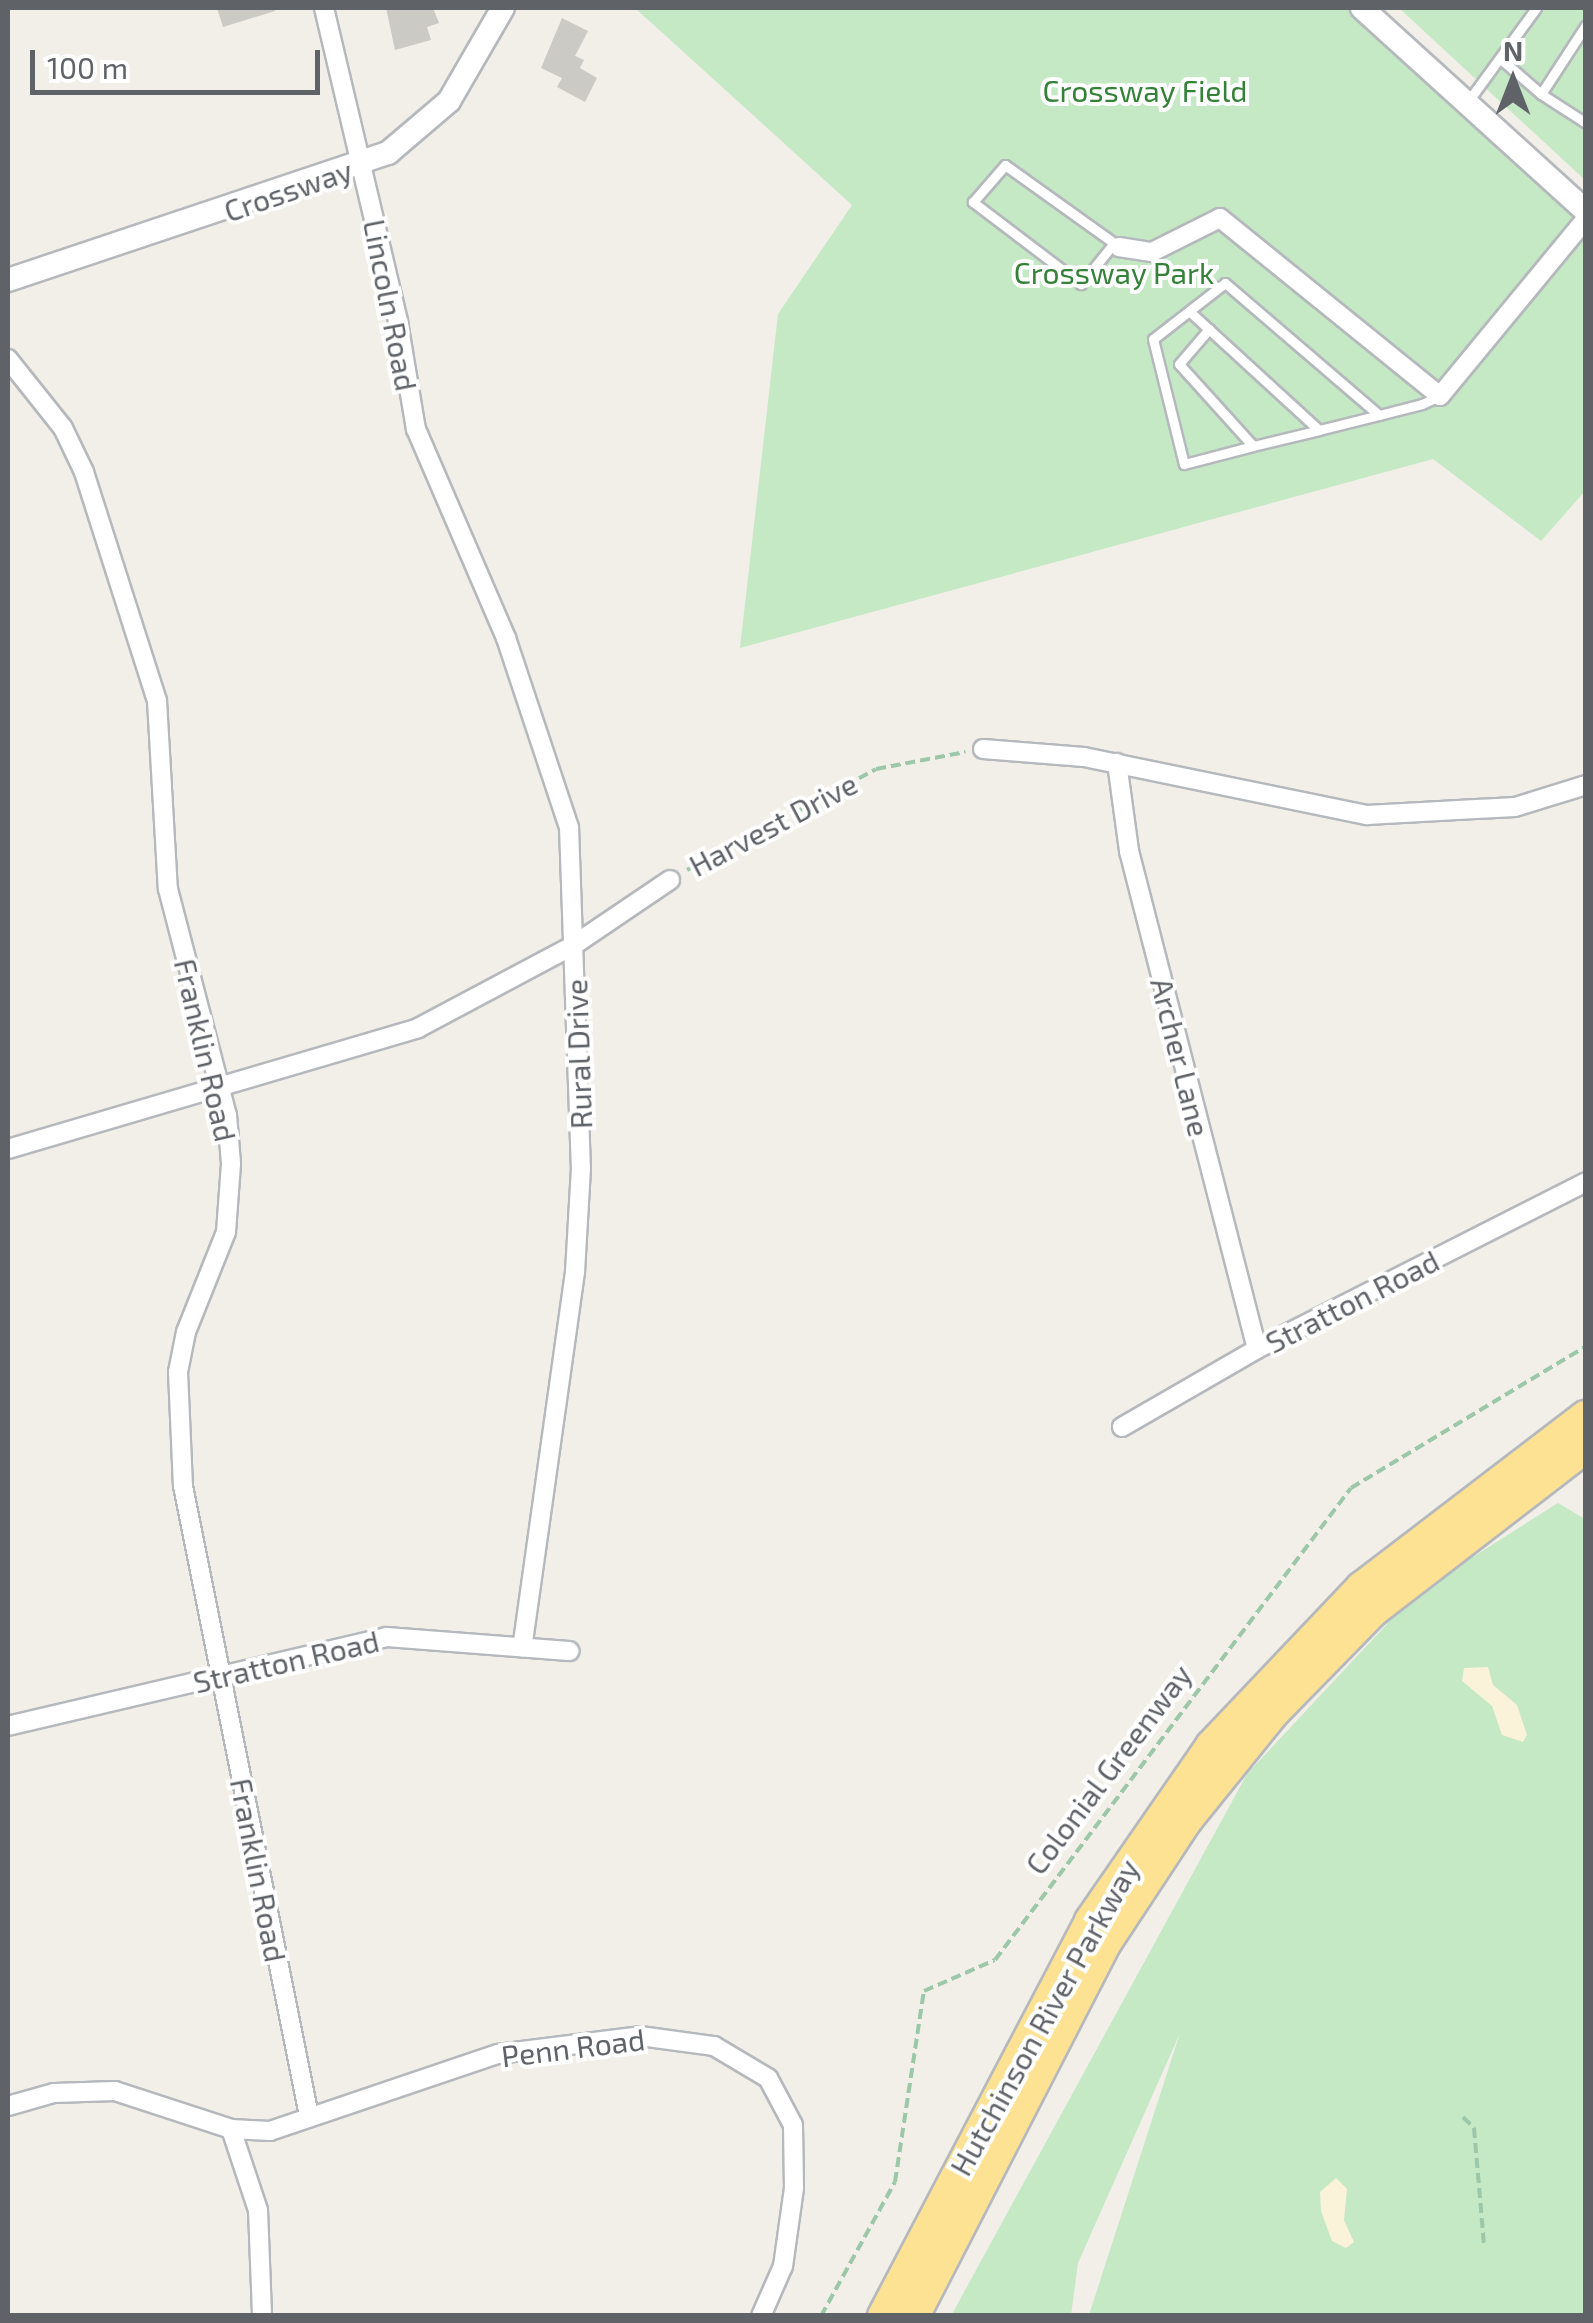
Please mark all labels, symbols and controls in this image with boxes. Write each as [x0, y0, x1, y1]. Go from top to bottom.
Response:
scale bar [35, 30, 325, 92]
north arrow [1463, 30, 1563, 130]
text: N [1503, 33, 1523, 67]
text: 100 m [47, 49, 128, 85]
park label: Crossway Field [1042, 72, 1248, 108]
street label: Crossway [219, 151, 357, 229]
street label: Lincoln Road [357, 216, 425, 394]
park label: Crossway Park [1013, 254, 1215, 290]
street label: Harvest Drive [683, 765, 863, 883]
street label: Franklin Road [167, 955, 245, 1145]
street label: Archer Lane [1144, 974, 1218, 1140]
street label: Rural Drive [557, 978, 599, 1130]
street label: Stratton Road [1259, 1242, 1445, 1360]
street label: Stratton Road [190, 1622, 382, 1700]
street label: Colonial Greenway [1017, 1657, 1199, 1881]
street label: Franklin Road [224, 1775, 294, 1965]
street label: Hutchinson River Parkway [942, 1852, 1146, 2182]
street label: Penn Road [499, 2020, 647, 2074]

